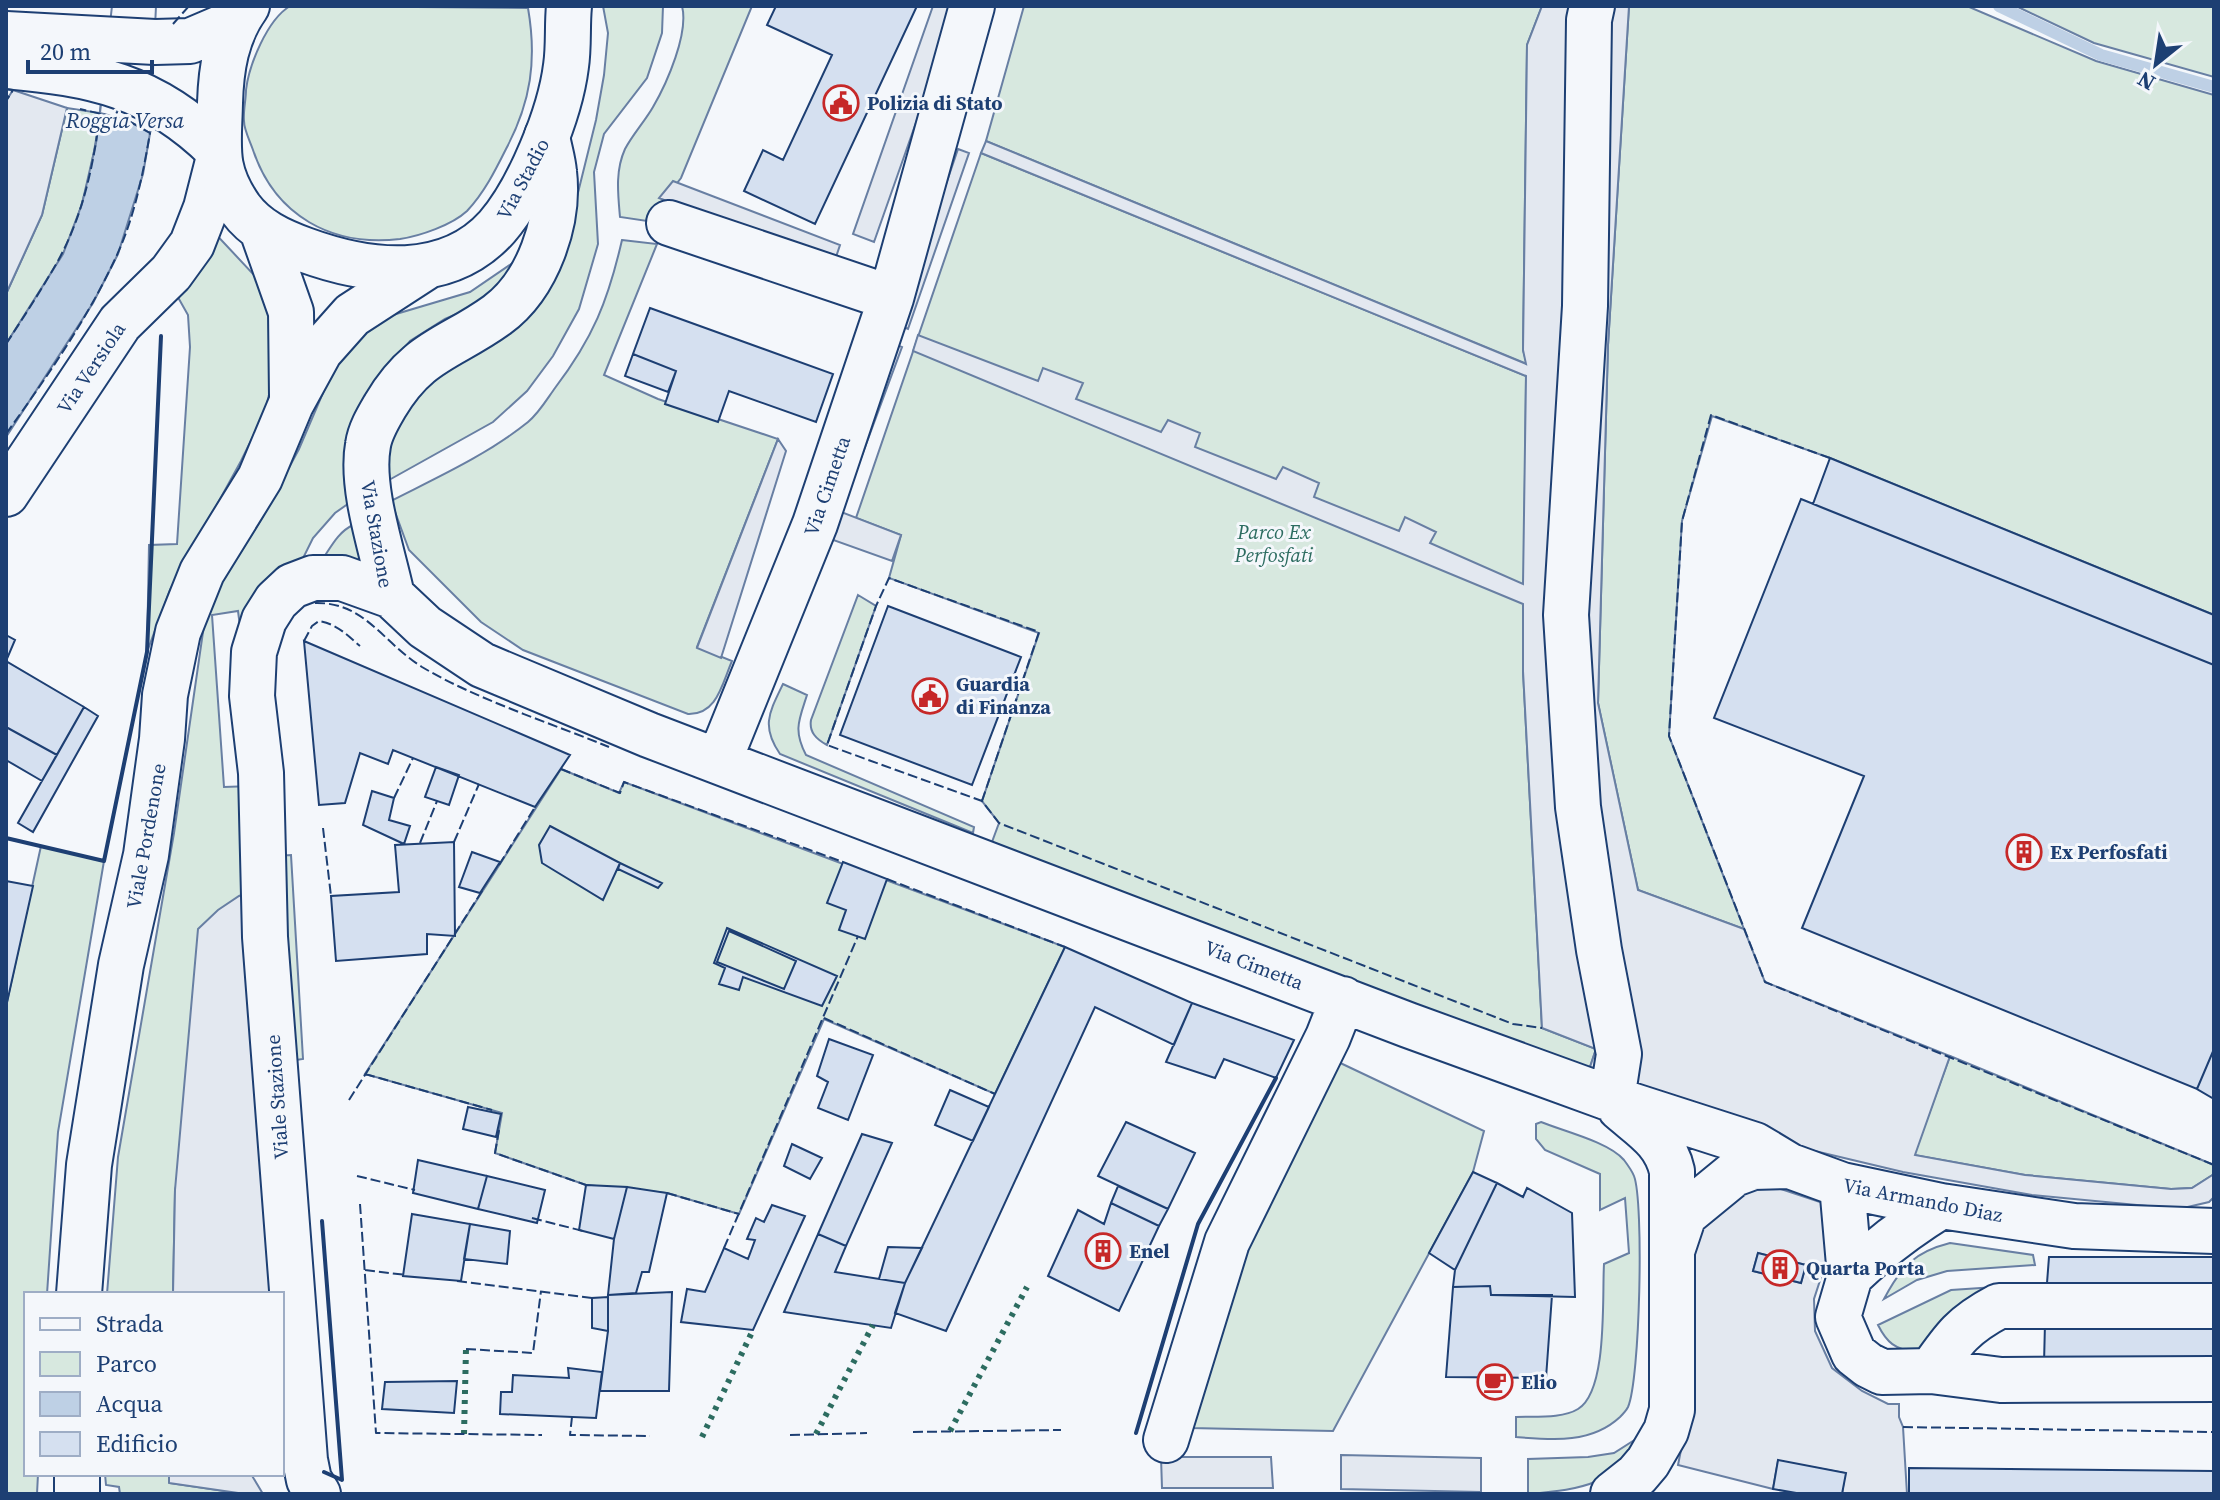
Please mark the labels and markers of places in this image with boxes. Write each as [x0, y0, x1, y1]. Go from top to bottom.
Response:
public building icon: Polizia di Stato [822, 84, 860, 122]
place label: Polizia di Stato [867, 89, 1003, 117]
place label: Guardia di Finanza [956, 670, 1051, 721]
public building icon: Guardia di Finanza [911, 677, 949, 715]
building icon: Ex Perfosfati [2005, 833, 2043, 871]
place label: Ex Perfosfati [2050, 838, 2168, 866]
building icon: Enel [1084, 1232, 1122, 1270]
place label: Enel [1129, 1237, 1170, 1265]
building icon: Quarta Porta [1761, 1249, 1799, 1287]
place label: Quarta Porta [1806, 1254, 1925, 1282]
cafe icon: Elio [1476, 1363, 1514, 1401]
place label: Elio [1521, 1368, 1557, 1396]

